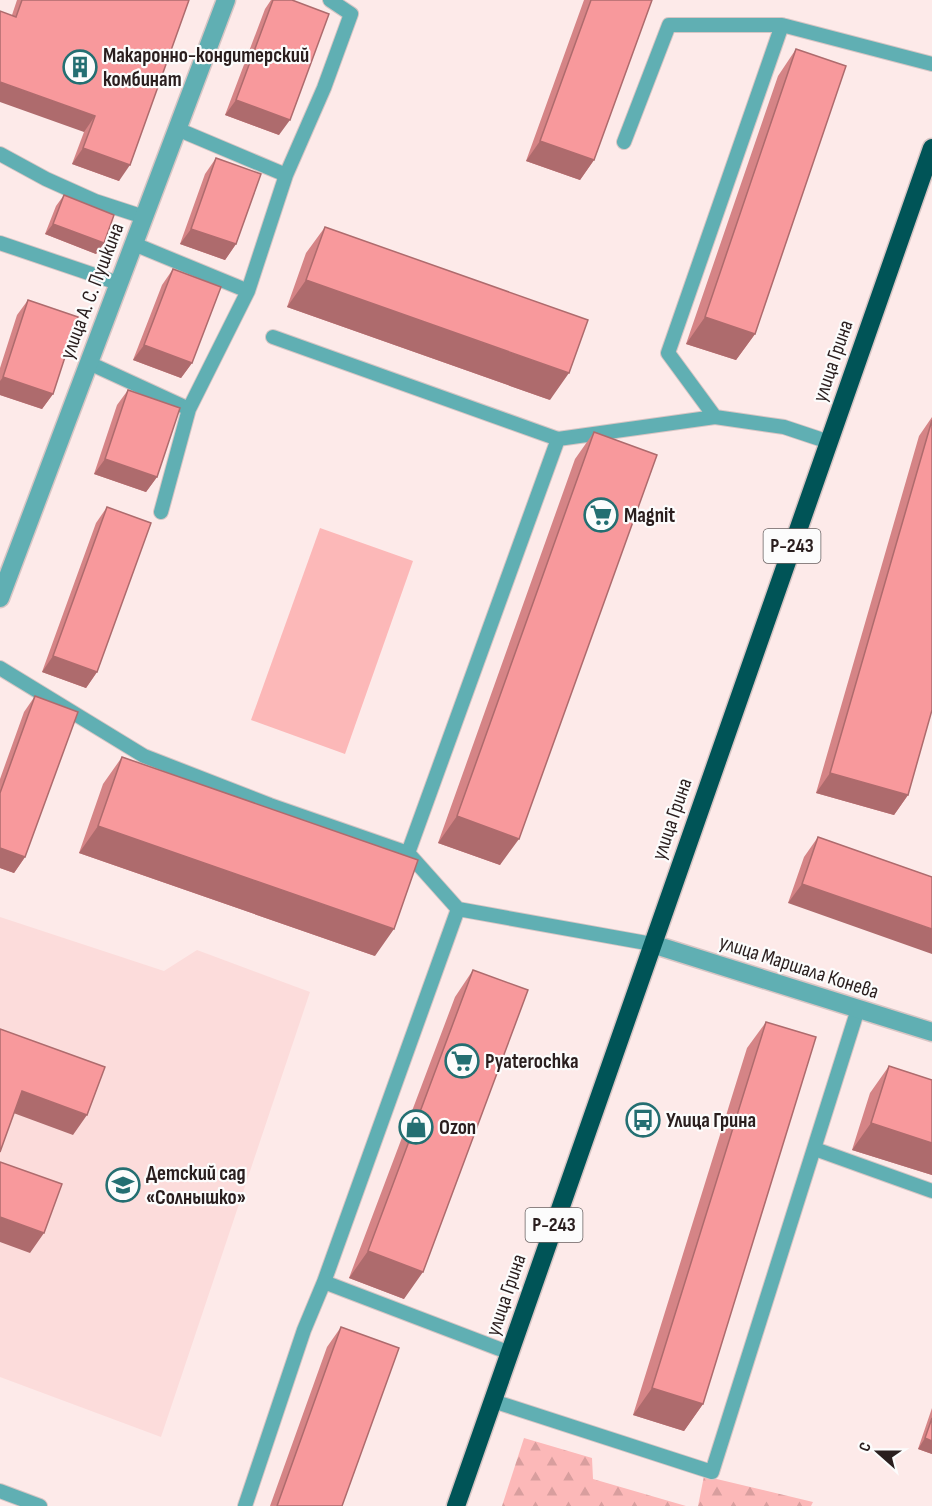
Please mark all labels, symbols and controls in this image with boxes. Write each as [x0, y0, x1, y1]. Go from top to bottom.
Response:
place label: Макаронно-кондитерский комбинат [103, 43, 309, 92]
building icon: Макаронно-кондитерский комбинат [62, 49, 98, 85]
street label: улица А. С. Пушкина [55, 219, 129, 363]
street label: улица Грина [807, 317, 859, 405]
supermarket icon: Magnit [583, 497, 619, 533]
place label: Magnit [624, 503, 675, 528]
road number: Р-243 [764, 529, 820, 563]
street label: улица Грина [646, 775, 698, 863]
street label: улица Маршала Конева [716, 929, 882, 1005]
supermarket icon: Pyaterochka [444, 1043, 480, 1079]
place label: Pyaterochka [485, 1049, 579, 1074]
bus stop icon: Улица Грина [625, 1102, 661, 1138]
place label: Улица Грина [666, 1108, 756, 1133]
shop icon: Ozon [398, 1109, 434, 1145]
place label: Ozon [439, 1115, 476, 1140]
place label: Детский сад «Солнышко» [146, 1161, 246, 1210]
school or university icon: Детский сад «Солнышко» [105, 1167, 141, 1203]
road number: Р-243 [526, 1208, 582, 1242]
street label: улица Грина [480, 1251, 532, 1339]
north arrow [848, 1422, 908, 1482]
text: С [855, 1440, 876, 1454]

